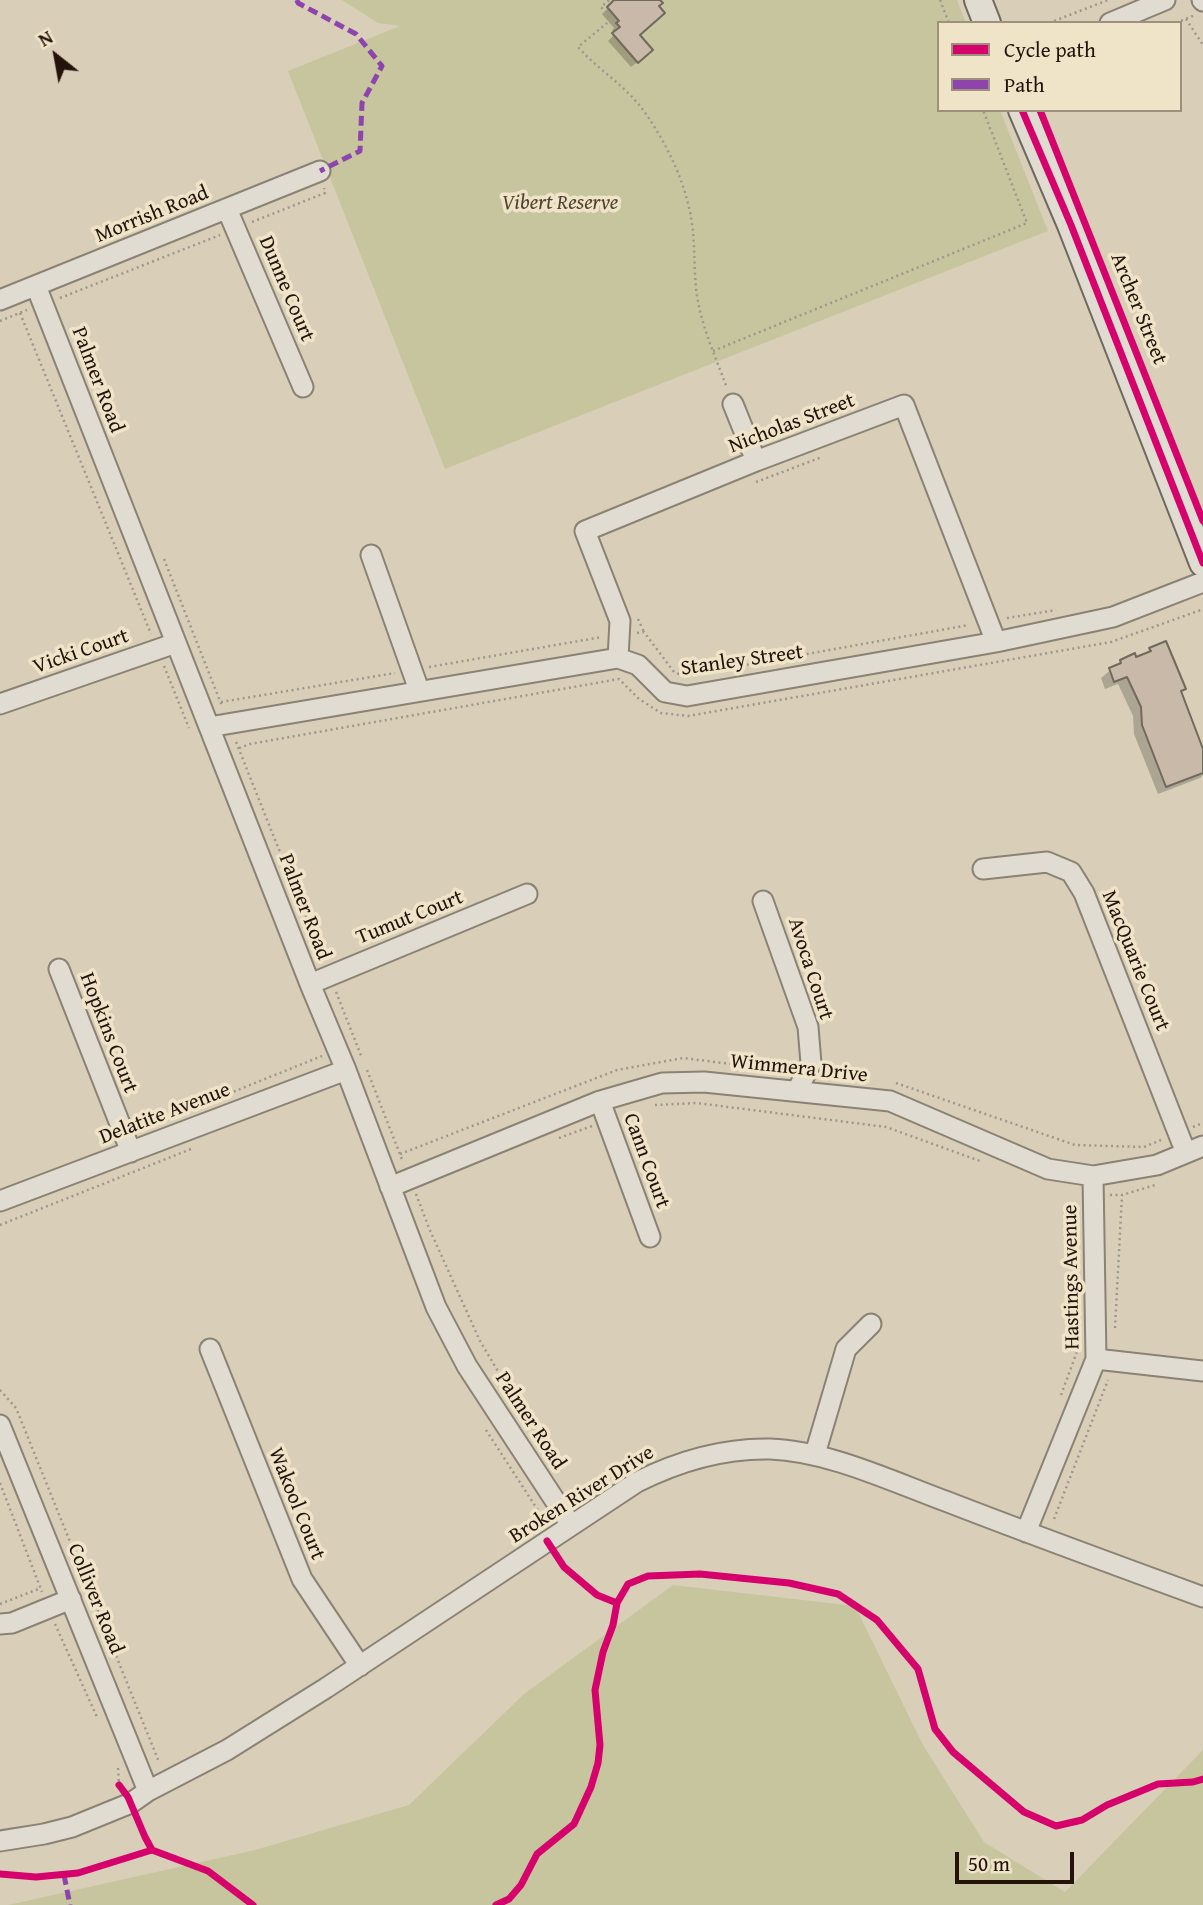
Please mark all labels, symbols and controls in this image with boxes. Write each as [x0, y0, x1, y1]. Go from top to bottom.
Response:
north arrow [21, 21, 91, 91]
legend [937, 21, 1182, 112]
text: N [33, 23, 58, 53]
text: Cycle path [1004, 34, 1096, 65]
text: Path [1004, 69, 1044, 100]
street label: Morrish Road [92, 181, 212, 249]
park label: Vibert Reserve [502, 191, 618, 217]
street label: Dunne Court [253, 233, 319, 345]
street label: Archer Street [1104, 250, 1172, 368]
street label: Palmer Road [65, 324, 129, 436]
street label: Nicholas Street [725, 388, 859, 460]
street label: Vicki Court [30, 624, 132, 680]
street label: Stanley Street [679, 640, 805, 682]
street label: Palmer Road [272, 851, 336, 963]
street label: Tumut Court [353, 885, 467, 951]
street label: MacQuarie Court [1095, 887, 1175, 1035]
street label: Avoca Court [782, 915, 838, 1023]
street label: Hopkins Court [74, 969, 142, 1097]
street label: Wimmera Drive [729, 1049, 869, 1089]
street label: Delatite Avenue [96, 1077, 234, 1151]
street label: Cann Court [617, 1110, 675, 1212]
street label: Hastings Avenue [1058, 1204, 1086, 1350]
street label: Palmer Road [489, 1367, 571, 1475]
street label: Broken River Drive [505, 1440, 659, 1550]
street label: Wakool Court [262, 1444, 330, 1564]
street label: Colliver Road [61, 1540, 129, 1658]
scale bar [958, 1839, 1077, 1883]
text: 50 m [968, 1848, 1010, 1879]

